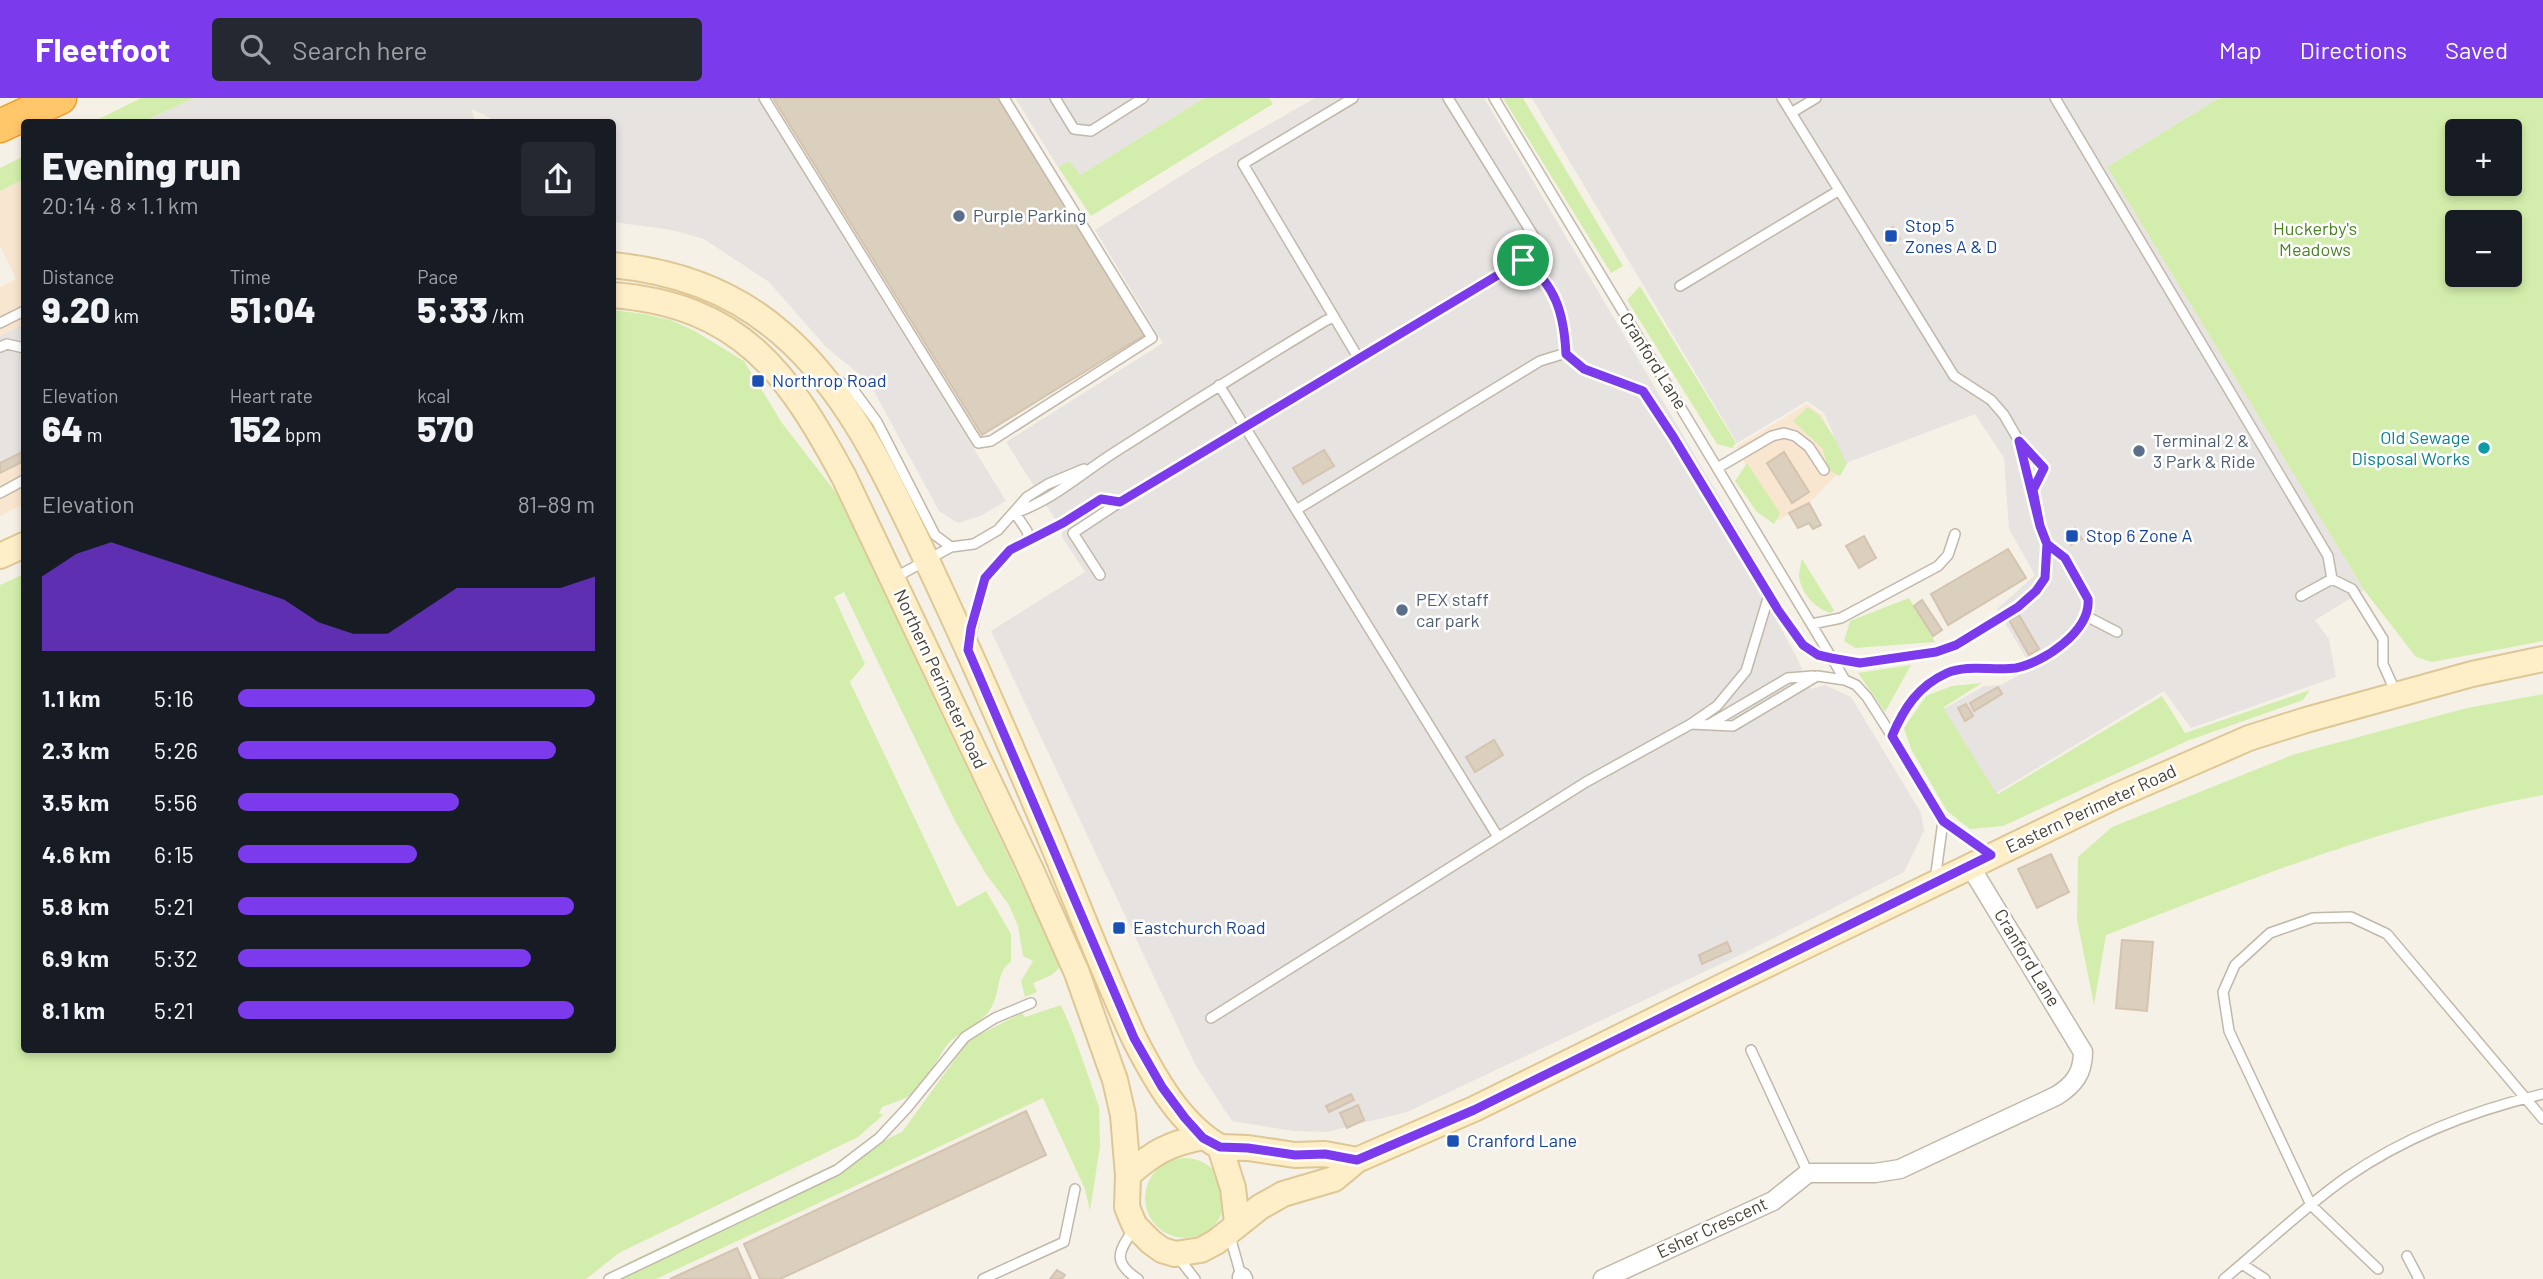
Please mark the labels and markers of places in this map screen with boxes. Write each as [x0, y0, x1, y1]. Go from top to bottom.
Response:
place label: Purple Parking [973, 204, 1086, 226]
marker: Purple Parking [951, 208, 967, 224]
place label: Stop 5 Zones A & D [1905, 214, 1997, 257]
marker: Stop 5 Zones A & D [1883, 228, 1899, 244]
pin [1493, 230, 1553, 290]
place label: Northrop Road [772, 369, 887, 391]
marker: Northrop Road [750, 373, 766, 389]
place label: Old Sewage Disposal Works [2352, 426, 2470, 469]
place label: Terminal 2 & 3 Park & Ride [2153, 429, 2255, 472]
marker: Old Sewage Disposal Works [2476, 440, 2492, 456]
marker: Terminal 2 & 3 Park & Ride [2131, 443, 2147, 459]
place label: Stop 6 Zone A [2086, 524, 2192, 546]
marker: Stop 6 Zone A [2064, 528, 2080, 544]
place label: PEX staff car park [1416, 588, 1489, 631]
marker: PEX staff car park [1394, 602, 1410, 618]
place label: Eastchurch Road [1133, 916, 1266, 938]
marker: Eastchurch Road [1111, 920, 1127, 936]
place label: Cranford Lane [1467, 1129, 1577, 1151]
marker: Cranford Lane [1445, 1133, 1461, 1149]

